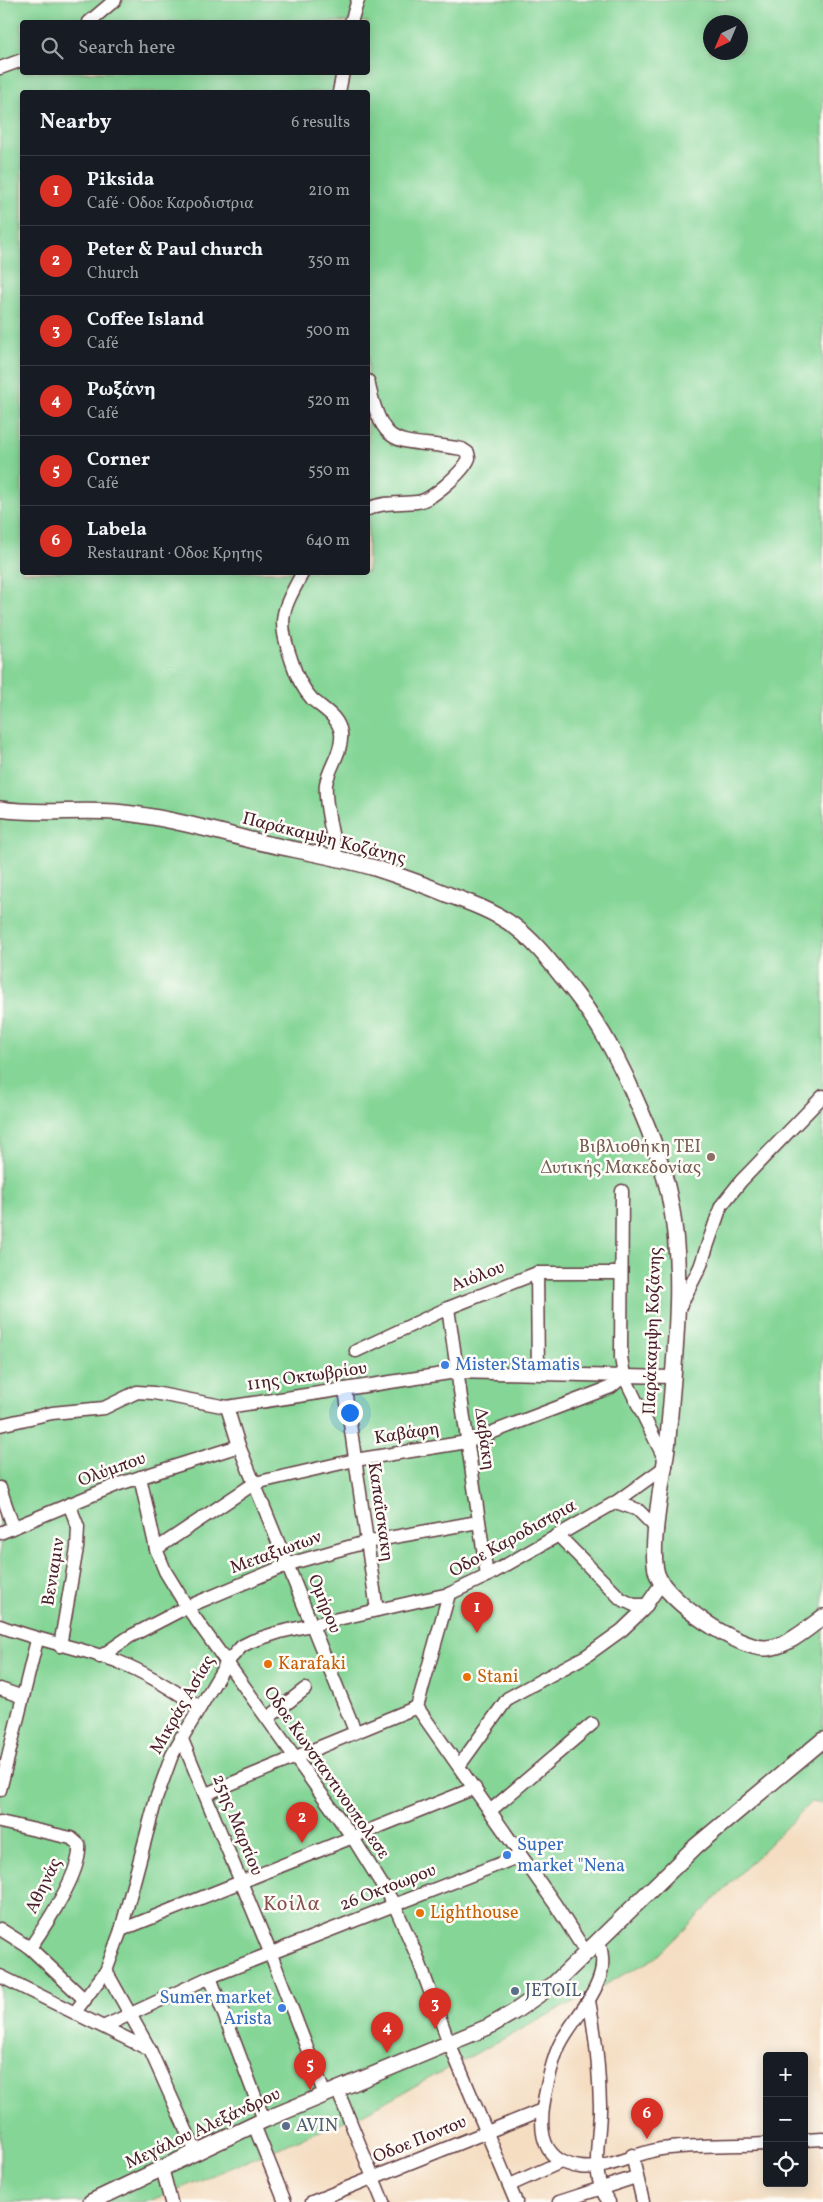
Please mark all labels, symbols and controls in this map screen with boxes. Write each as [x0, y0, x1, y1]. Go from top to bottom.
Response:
north arrow [703, 15, 748, 60]
search box [20, 20, 370, 75]
icon: search [38, 34, 66, 62]
text: Search here [78, 35, 175, 61]
text: Nearby [40, 108, 111, 137]
text: 6 results [291, 112, 350, 134]
text: Piksida [87, 167, 154, 193]
text: 1 [53, 180, 59, 202]
text: 210 m [308, 180, 350, 202]
text: Café · Oδοε Καροδιστρια [87, 193, 254, 215]
text: Peter & Paul church [87, 237, 263, 263]
text: 2 [52, 250, 60, 272]
text: 350 m [307, 250, 350, 272]
text: Church [87, 263, 139, 285]
text: Coffee Island [87, 307, 204, 333]
text: 3 [52, 320, 60, 342]
text: 500 m [306, 320, 350, 342]
text: Café [87, 333, 118, 355]
text: Ρωξάνη [87, 377, 156, 403]
text: 4 [51, 390, 61, 412]
text: 520 m [307, 390, 350, 412]
text: Café [87, 403, 118, 425]
text: Corner [87, 447, 150, 473]
text: 5 [52, 460, 60, 482]
text: 550 m [308, 460, 350, 482]
text: Café [87, 473, 118, 495]
text: Labela [87, 517, 147, 543]
text: 6 [52, 530, 60, 552]
text: 640 m [306, 530, 350, 552]
text: Restaurant · Oδοε Κρητης [87, 543, 263, 565]
street label: Παράκαμψη Κοζάνης [240, 807, 408, 871]
place label: Βιβλιοθήκη ΤΕΙ Δυτικής Μακεδονίας [540, 1135, 701, 1181]
marker: Βιβλιοθήκη ΤΕΙ Δυτικής Μακεδονίας [705, 1151, 717, 1163]
street label: Παράκαμψη Κοζάνης [638, 1247, 668, 1415]
street label: Αιόλου [447, 1255, 509, 1299]
place label: Mister Stamatis [455, 1353, 580, 1378]
street label: 11ης Οκτωβρίου [245, 1356, 369, 1398]
marker: Mister Stamatis [439, 1359, 451, 1371]
your location [337, 1400, 363, 1426]
street label: Δαβάκη [467, 1406, 501, 1472]
street label: Καβάφη [373, 1417, 441, 1451]
street label: Ολύμπου [75, 1446, 149, 1494]
street label: Καπαΐσκακη [361, 1461, 399, 1563]
street label: Oδοε Καροδιστρια [445, 1494, 581, 1584]
street label: Μεταξιωτων [227, 1525, 326, 1581]
street label: Βενιαμιν [36, 1536, 72, 1608]
street label: Ομήρου [301, 1571, 347, 1637]
pin: 1 [461, 1592, 493, 1633]
street label: Μικράς Ασίας [144, 1651, 222, 1759]
place label: Karafaki [278, 1652, 346, 1677]
marker: Karafaki [262, 1658, 274, 1670]
place label: Stani [477, 1665, 518, 1690]
marker: Stani [461, 1671, 473, 1683]
street label: Oδοε Κωνσταντινουπολεσε [257, 1682, 395, 1864]
street label: 25ης Μαρτίου [205, 1771, 269, 1879]
pin: 2 [286, 1802, 318, 1843]
place label: Super market "Nena [517, 1833, 625, 1879]
marker: Super market "Nena [501, 1849, 513, 1861]
street label: Αθηνάς [20, 1854, 68, 1918]
street label: 26 Οκτοωρου [336, 1858, 440, 1918]
district label: Κοίλα [263, 1891, 321, 1919]
place label: Lighthouse [430, 1901, 518, 1926]
marker: Lighthouse [414, 1907, 426, 1919]
place label: JETOIL [525, 1979, 581, 2004]
marker: JETOIL [509, 1985, 521, 1997]
place label: Sumer market Arista [159, 1986, 272, 2032]
pin: 3 [419, 1988, 451, 2029]
marker: Sumer market Arista [276, 2002, 288, 2014]
pin: 4 [371, 2012, 403, 2053]
pin: 5 [294, 2049, 326, 2090]
map controls [763, 2052, 808, 2187]
button: + [763, 2052, 808, 2097]
street label: Μεγάλου Αλεξάνδρου [121, 2082, 285, 2176]
button: − [763, 2097, 808, 2142]
pin: 6 [631, 2098, 663, 2139]
street label: Oδοε Ποντου [369, 2110, 471, 2170]
place label: AVIN [296, 2114, 338, 2139]
marker: AVIN [280, 2120, 292, 2132]
button: locate [763, 2142, 808, 2187]

